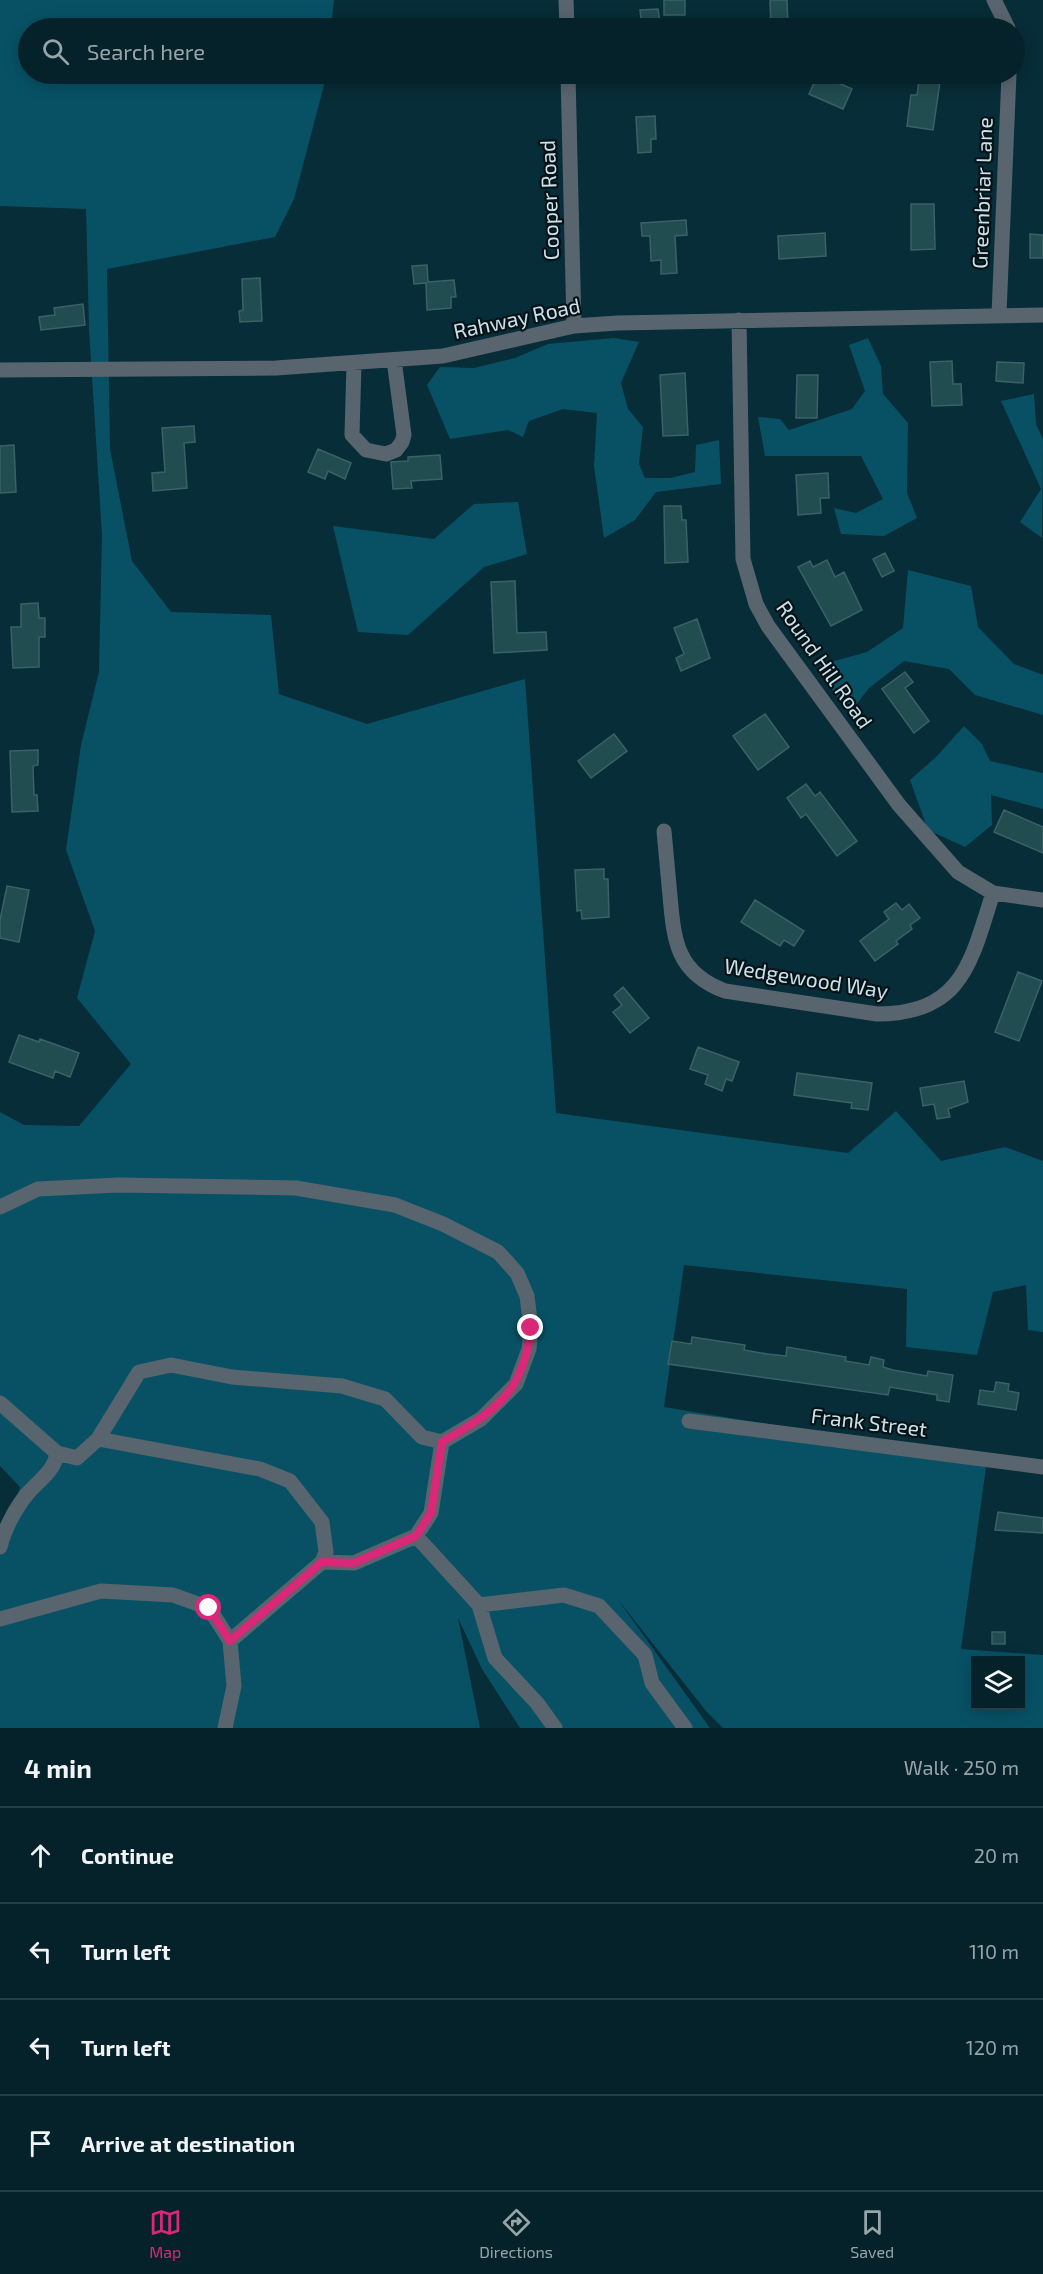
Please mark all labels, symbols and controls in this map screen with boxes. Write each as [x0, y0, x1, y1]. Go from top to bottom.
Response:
search box [18, 18, 1025, 84]
icon: search [39, 35, 72, 68]
text: Search here [87, 38, 205, 64]
street label: Greenbriar Lane [966, 117, 997, 269]
street label: Cooper Road [534, 139, 563, 261]
street label: Rahway Road [451, 292, 582, 343]
street label: Round Hill Road [772, 596, 878, 733]
street label: Wedgewood Way [723, 952, 890, 1003]
route end [517, 1314, 543, 1340]
street label: Frank Street [810, 1402, 929, 1441]
route start [195, 1594, 221, 1620]
map controls [971, 1656, 1025, 1710]
button: layers [971, 1656, 1025, 1710]
text: 4 min [24, 1752, 92, 1783]
text: Walk · 250 m [904, 1755, 1019, 1779]
icon: ahead [24, 1839, 57, 1872]
text: Continue [81, 1842, 174, 1868]
text: 20 m [974, 1843, 1019, 1867]
icon: left [24, 1935, 57, 1968]
text: Turn left [81, 1938, 170, 1964]
text: 110 m [969, 1939, 1019, 1963]
icon: left [24, 2031, 57, 2064]
text: Turn left [81, 2034, 170, 2060]
text: 120 m [966, 2035, 1019, 2059]
icon: arrive [24, 2127, 57, 2160]
text: Arrive at destination [81, 2130, 295, 2156]
tab: Map [149, 2206, 182, 2261]
tab: Directions [479, 2206, 553, 2261]
tab: Saved [850, 2206, 894, 2261]

